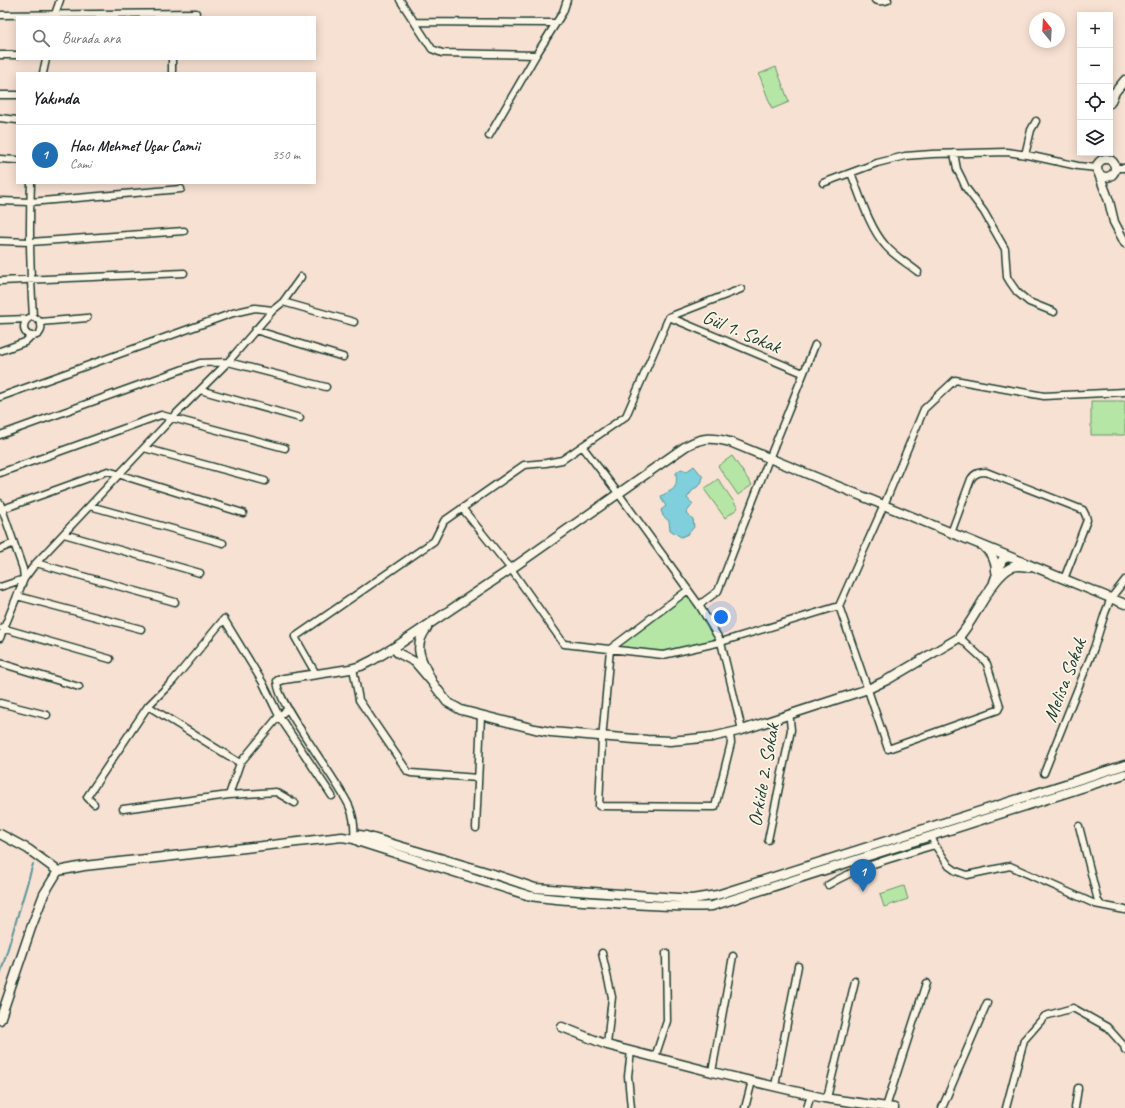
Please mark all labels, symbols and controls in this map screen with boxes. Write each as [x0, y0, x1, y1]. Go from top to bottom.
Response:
north arrow [1029, 12, 1065, 48]
map controls [1077, 12, 1113, 156]
button: + [1077, 12, 1113, 48]
search box [16, 16, 316, 60]
icon: search [30, 27, 52, 49]
text: Burada ara [62, 29, 120, 48]
button: − [1077, 48, 1113, 84]
button: locate [1077, 84, 1113, 120]
text: Yakında [32, 88, 79, 109]
button: layers [1077, 120, 1113, 156]
text: Hacı Mehmet Uçar Camii [70, 137, 200, 156]
text: 1 [42, 147, 48, 163]
text: 350 m [272, 147, 300, 163]
text: Cami [70, 156, 92, 172]
street label: Gül 1. Sokak [699, 304, 786, 360]
your location [711, 607, 731, 627]
street label: Melisa Sokak [1037, 633, 1092, 725]
street label: Orkide 2. Sokak [742, 720, 785, 829]
pin: 1 [850, 859, 876, 892]

